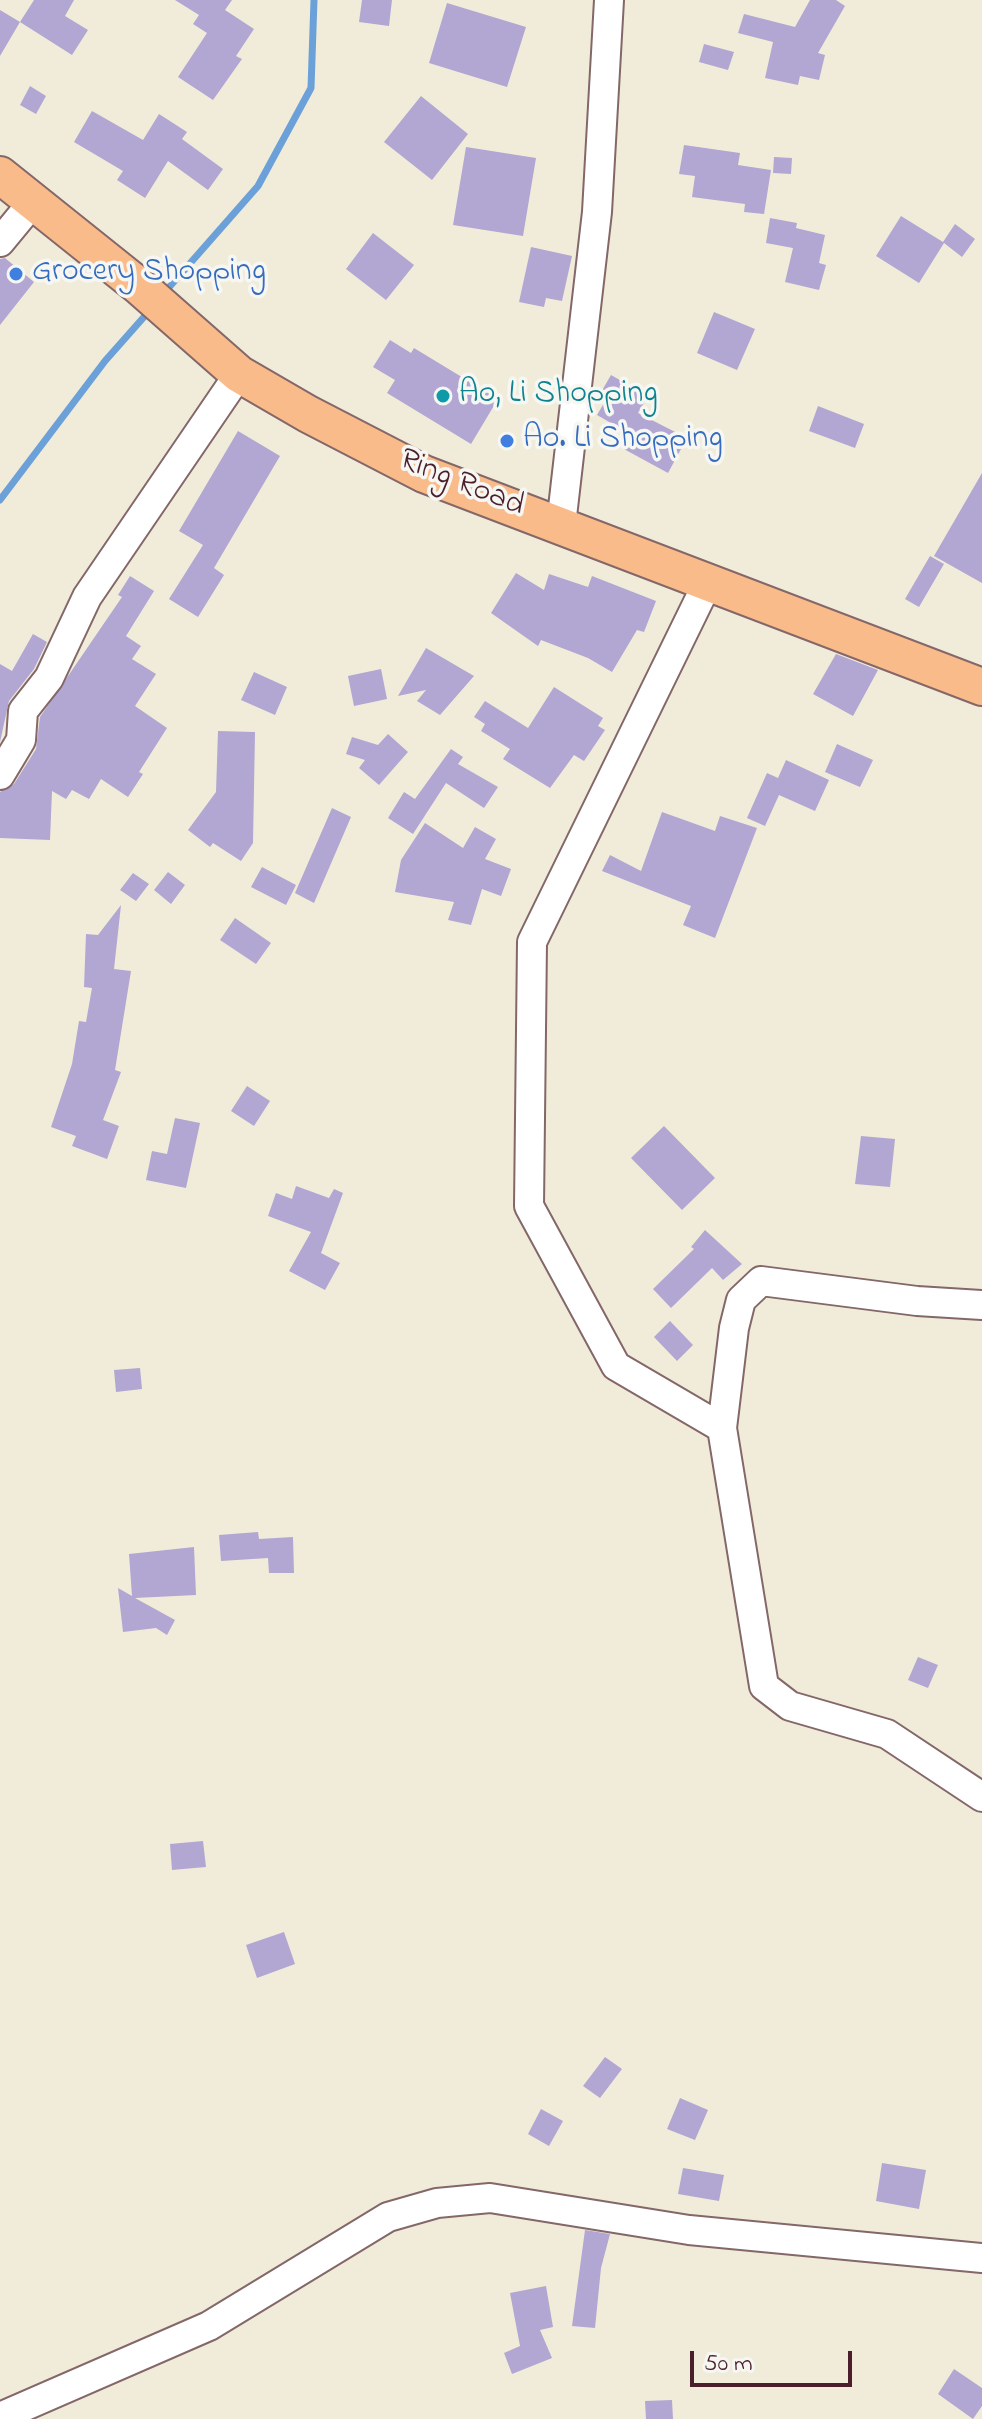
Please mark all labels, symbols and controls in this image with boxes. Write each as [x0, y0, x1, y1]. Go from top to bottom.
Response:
place label: Grocery Shopping [32, 255, 266, 293]
marker: Grocery Shopping [7, 265, 25, 283]
place label: Ao, Li Shopping [459, 377, 658, 415]
marker: Ao, Li Shopping [434, 387, 452, 405]
place label: Ao. Li Shopping [523, 422, 723, 460]
marker: Ao. Li Shopping [498, 432, 516, 450]
street label: Ring Road [393, 443, 529, 527]
scale bar [694, 2335, 856, 2385]
text: 50 m [704, 2347, 753, 2382]

